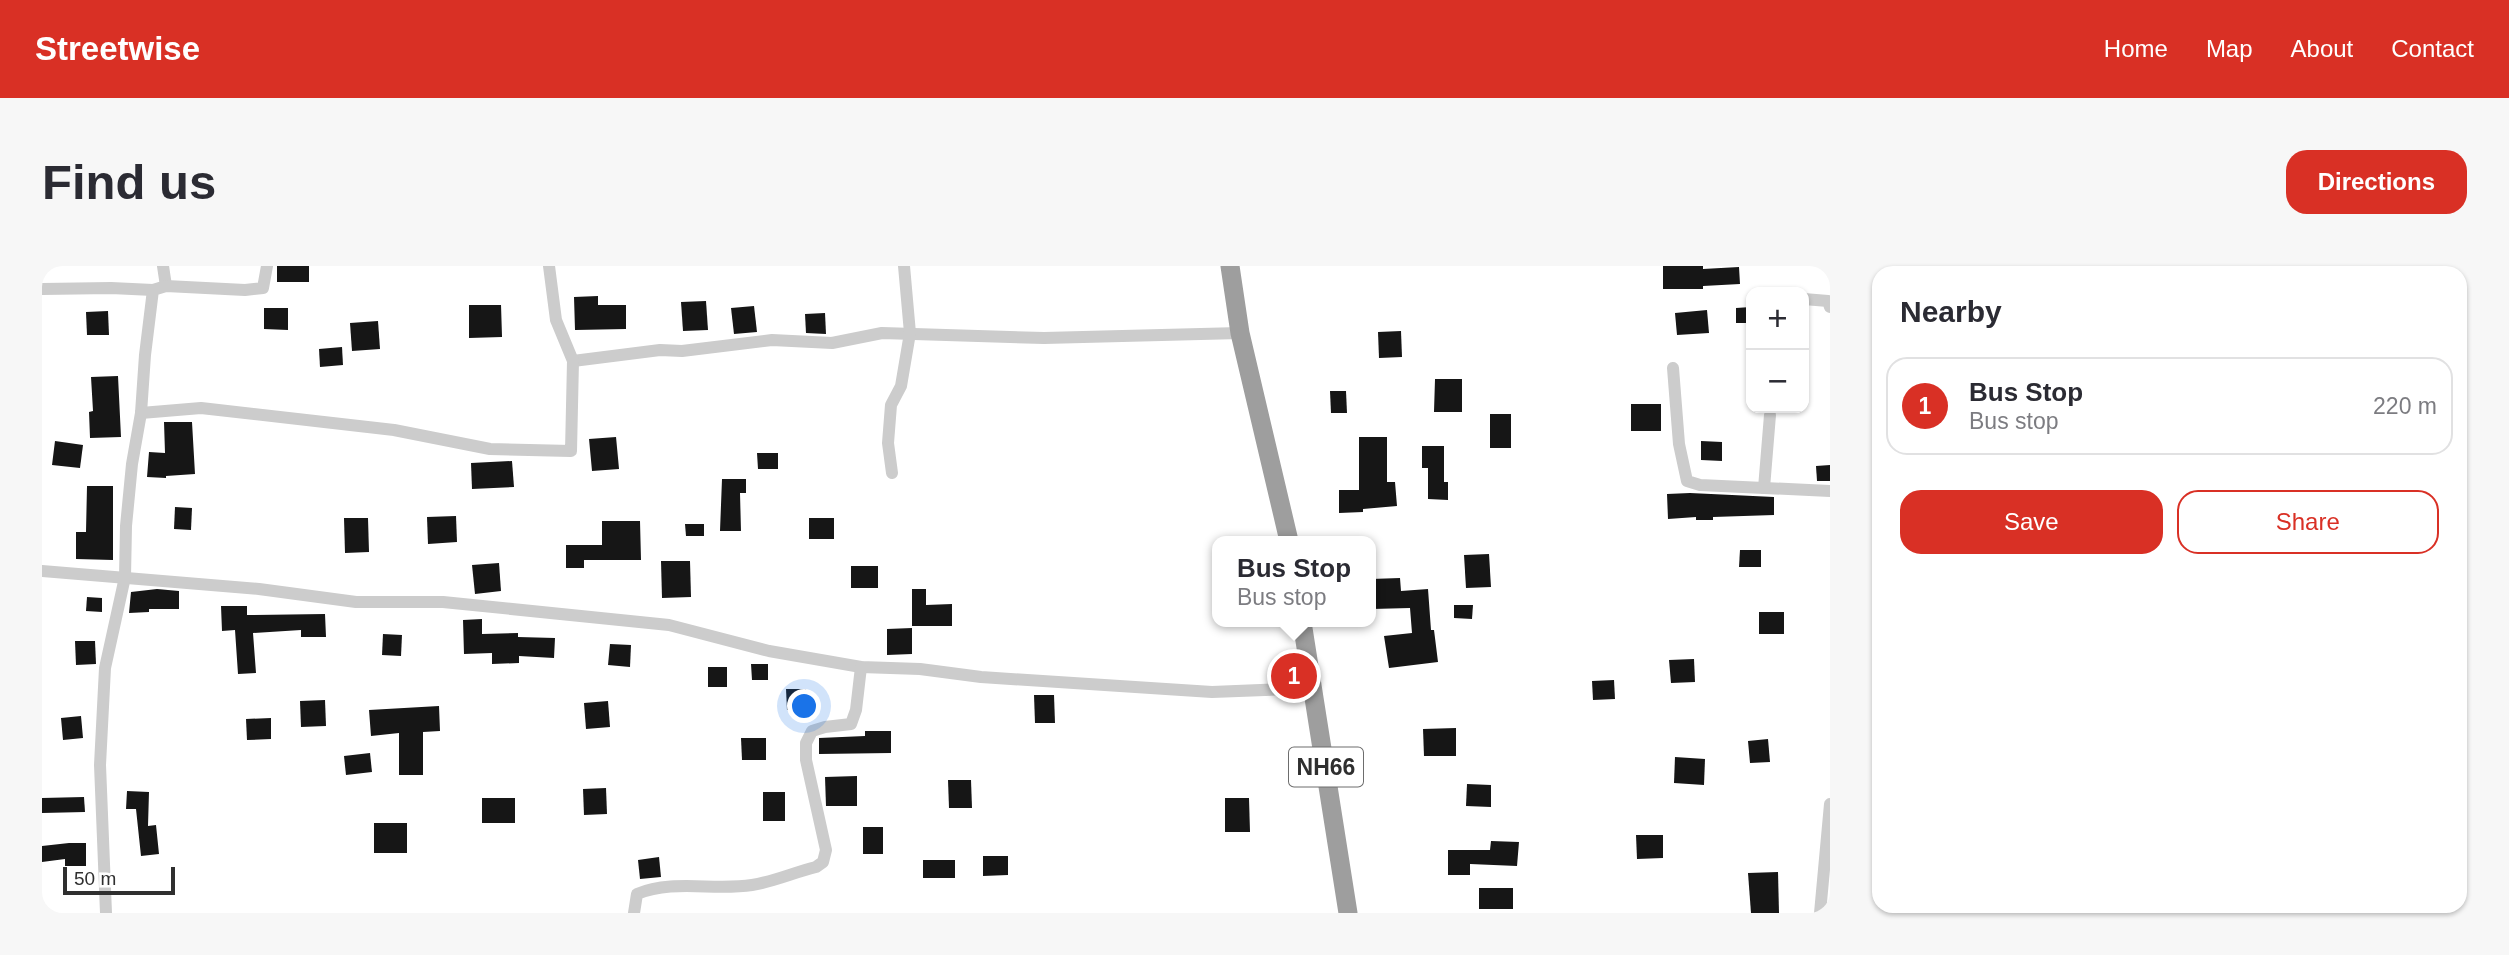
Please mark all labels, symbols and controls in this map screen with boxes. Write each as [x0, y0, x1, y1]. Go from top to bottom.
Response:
text: Streetwise [35, 30, 200, 67]
text: Home [2104, 35, 2168, 62]
text: Map [2206, 35, 2253, 62]
text: About [2291, 35, 2353, 62]
text: Contact [2391, 35, 2474, 62]
button: Directions [2286, 150, 2467, 214]
text: Find us [42, 155, 216, 209]
map controls [1746, 287, 1809, 413]
button: + [1746, 287, 1809, 350]
text: Nearby [1900, 295, 2002, 328]
button: − [1746, 350, 1809, 413]
text: Bus Stop [1969, 377, 2083, 407]
text: 1 [1919, 393, 1931, 419]
text: 220 m [2373, 393, 2437, 419]
text: Bus stop [1969, 408, 2059, 434]
button: Save [1900, 490, 2163, 554]
button: Share [2177, 490, 2439, 554]
popup [1212, 536, 1376, 627]
text: Bus Stop [1237, 553, 1351, 583]
text: Bus stop [1237, 584, 1326, 610]
pin: 1 [1271, 650, 1317, 702]
your location [787, 689, 821, 723]
road number: NH66 [1289, 747, 1363, 786]
scale bar [63, 864, 175, 896]
text: 50 m [74, 868, 116, 889]

